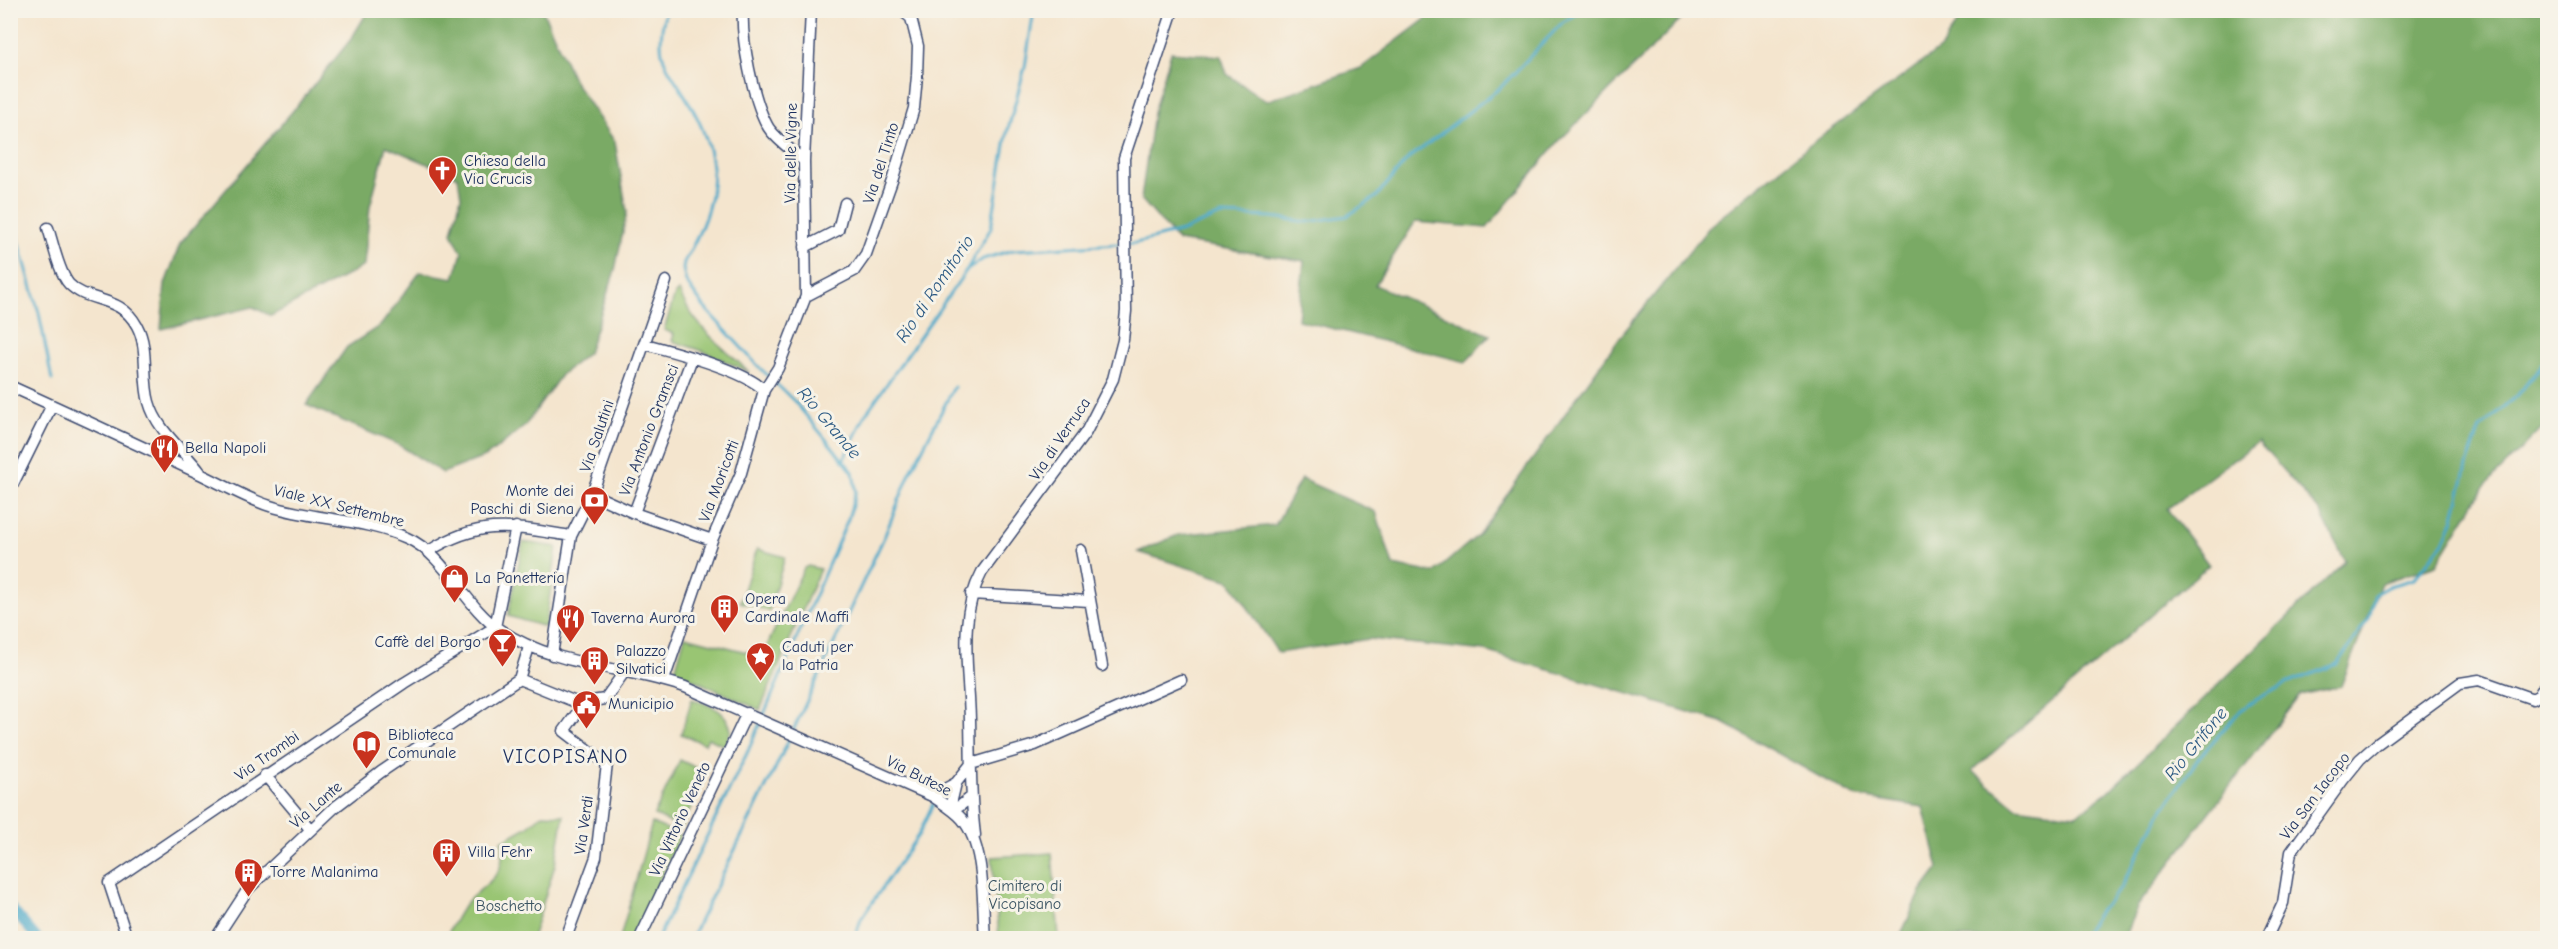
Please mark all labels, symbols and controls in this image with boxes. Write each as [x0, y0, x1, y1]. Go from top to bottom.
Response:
street label: Via delle Vigne [781, 103, 801, 203]
street label: Via del Tinto [859, 120, 903, 206]
place label: Chiesa della Via Crucis [464, 152, 546, 188]
church icon: Chiesa della Via Crucis [427, 154, 459, 196]
water label: Rio di Romitorio [891, 231, 979, 347]
street label: Via Antonio Gramsci [616, 362, 682, 498]
water label: Rio Grande [793, 383, 865, 463]
street label: Via di Verruca [1026, 394, 1094, 484]
street label: Via Salutini [576, 397, 618, 475]
restaurant icon: Bella Napoli [148, 432, 180, 474]
street label: Via Moricotti [695, 437, 743, 525]
place label: Bella Napoli [185, 439, 266, 457]
street label: Viale XX Settembre [272, 481, 406, 531]
place label: Monte dei Paschi di Siena [471, 482, 574, 518]
bank icon: Monte dei Paschi di Siena [579, 484, 611, 526]
shop icon: La Panetteria [438, 562, 470, 604]
place label: La Panetteria [475, 569, 565, 587]
place label: Opera Cardinale Maffi [745, 590, 849, 626]
building icon: Opera Cardinale Maffi [708, 592, 740, 634]
restaurant icon: Taverna Aurora [554, 602, 586, 644]
place label: Taverna Aurora [591, 609, 696, 627]
bar icon: Caffè del Borgo [486, 626, 518, 668]
place label: Caffè del Borgo [375, 633, 481, 651]
place label: Caduti per la Patria [782, 638, 854, 674]
place icon: Caduti per la Patria [745, 640, 777, 682]
place label: Palazzo Silvatici [616, 642, 666, 678]
building icon: Palazzo Silvatici [579, 644, 611, 686]
public building icon: Municipio [571, 688, 603, 730]
place label: Municipio [608, 695, 674, 713]
water label: Rio Grifone [2160, 703, 2232, 785]
place label: Biblioteca Comunale [388, 726, 456, 762]
street label: Via Trombi [231, 727, 303, 785]
library icon: Biblioteca Comunale [351, 728, 383, 770]
district label: VICOPISANO [503, 745, 629, 768]
street label: Via San Iacopo [2276, 749, 2354, 843]
street label: Via Butese [883, 752, 955, 800]
street label: Via Vittorio Veneto [646, 759, 714, 879]
street label: Via Lante [286, 778, 346, 832]
street label: Via Verdi [571, 794, 597, 856]
building icon: Villa Fehr [431, 836, 463, 878]
place label: Villa Fehr [468, 843, 533, 861]
building icon: Torre Malanima [233, 856, 265, 898]
place label: Torre Malanima [270, 863, 378, 881]
park label: Cimitero di Vicopisano [988, 877, 1062, 913]
park label: Boschetto [476, 897, 542, 915]

